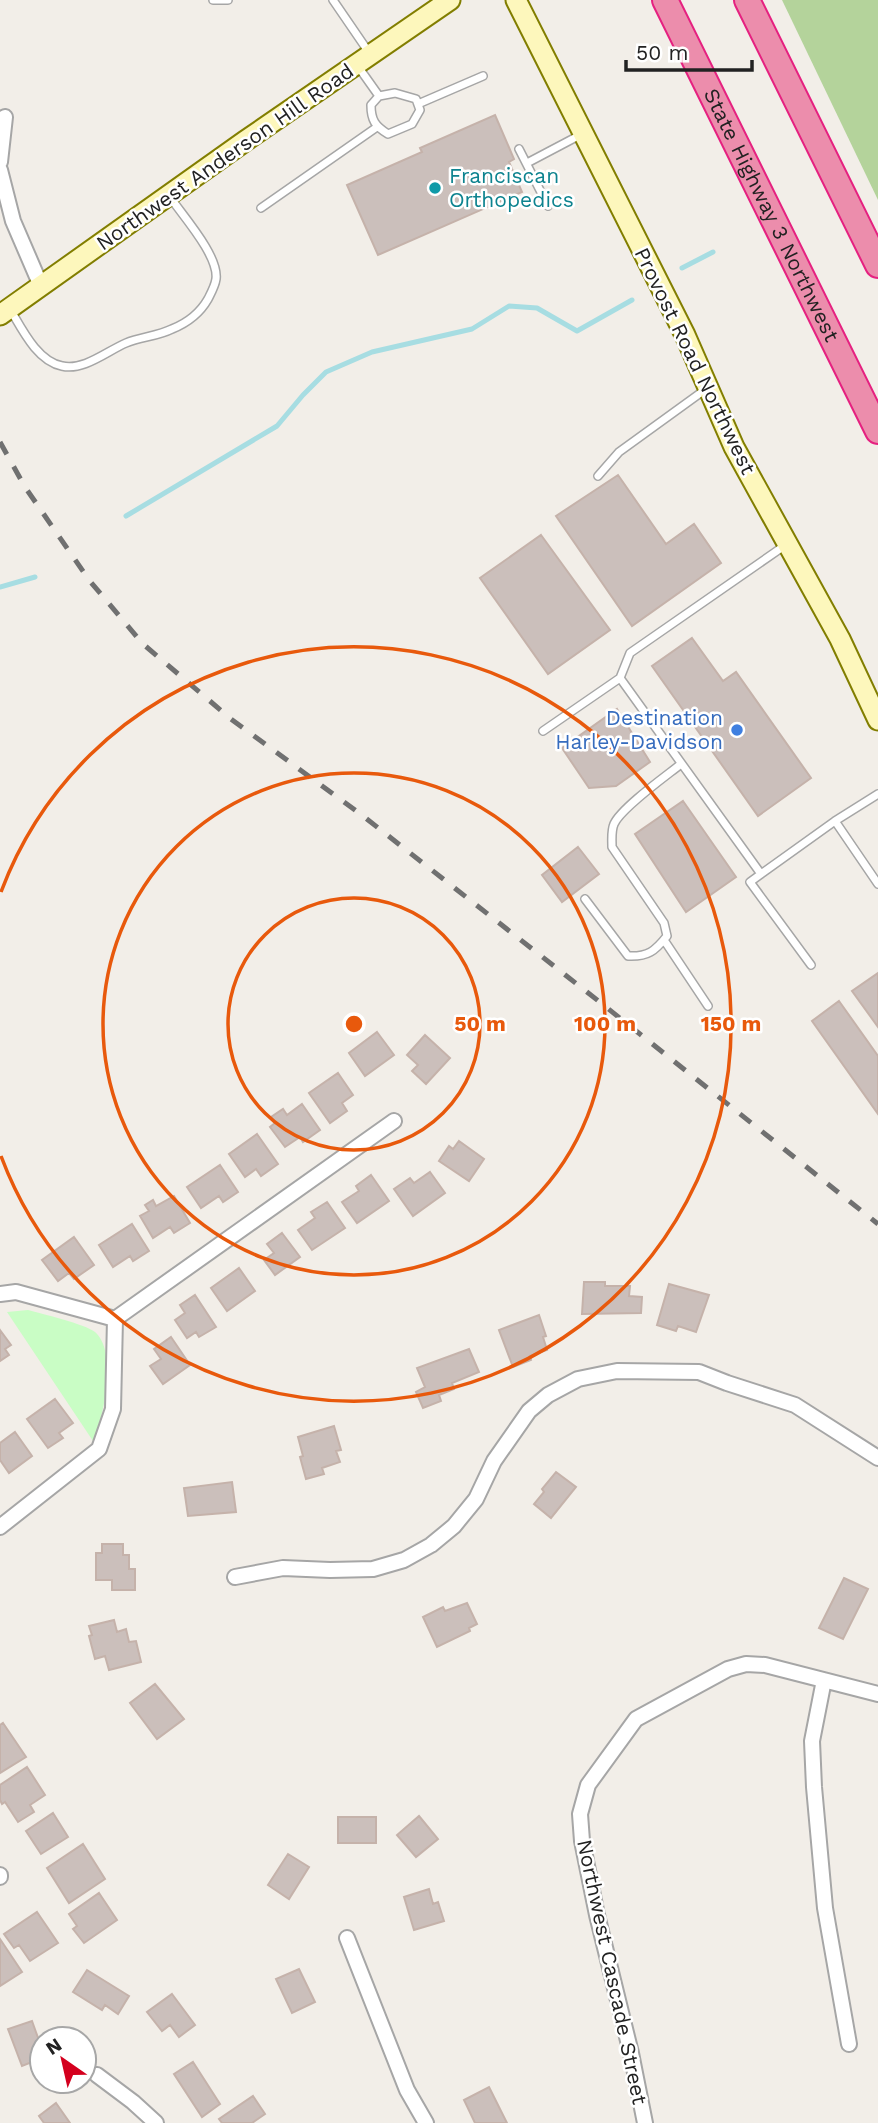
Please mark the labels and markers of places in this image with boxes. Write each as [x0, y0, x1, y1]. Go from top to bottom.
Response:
place label: Franciscan Orthopedics [449, 163, 574, 212]
marker: Franciscan Orthopedics [427, 180, 443, 196]
place label: Destination Harley-Davidson [555, 705, 723, 754]
marker: Destination Harley-Davidson [729, 722, 745, 738]
centre of rings [342, 1012, 366, 1036]

